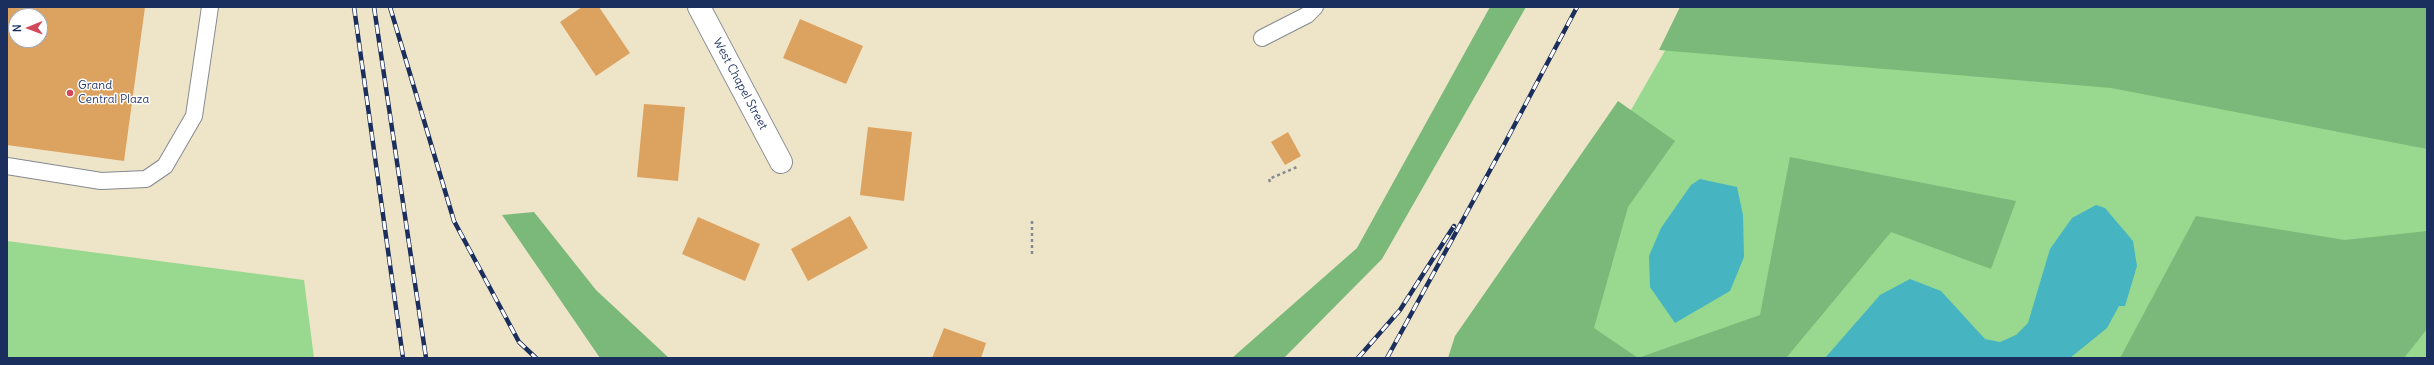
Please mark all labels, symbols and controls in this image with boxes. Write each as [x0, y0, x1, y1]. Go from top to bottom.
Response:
north arrow [8, 8, 48, 48]
text: N [10, 24, 24, 32]
street label: West Chapel Street [710, 36, 770, 132]
place label: Grand Central Plaza [78, 79, 149, 107]
marker: Grand Central Plaza [65, 88, 75, 98]

